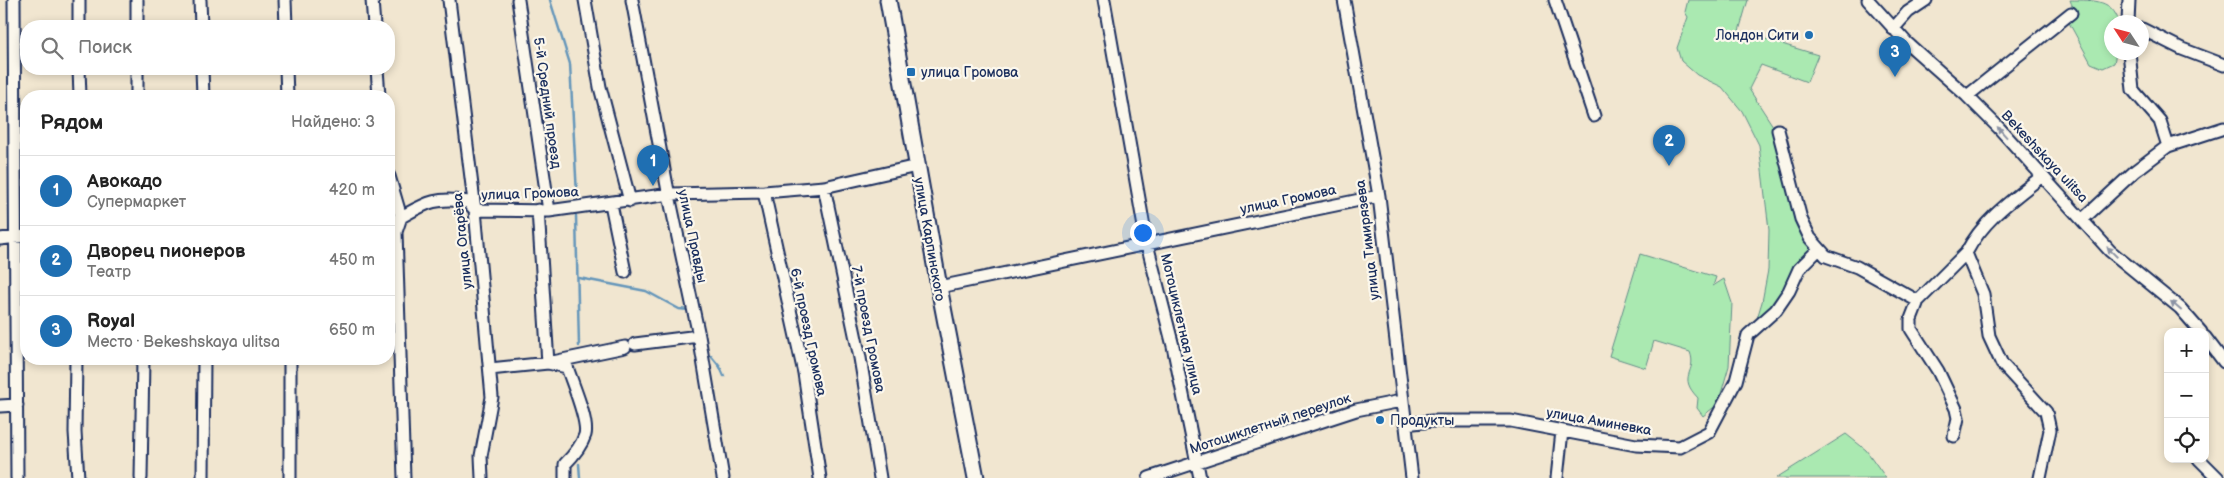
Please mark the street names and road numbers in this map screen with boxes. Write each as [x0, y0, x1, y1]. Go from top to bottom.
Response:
street label: 5-й Средний проезд [530, 36, 565, 170]
street label: Bekeshskaya ulitsa [1998, 107, 2092, 206]
street label: улица Карпинского [910, 176, 949, 302]
street label: улица Тимирязева [1352, 178, 1383, 301]
street label: улица Громова [1239, 181, 1338, 218]
street label: улица Громова [481, 183, 580, 204]
street label: улица Правды [674, 188, 711, 284]
street label: улица Огарёва [449, 191, 476, 290]
street label: Мотоциклетная улица [1157, 252, 1206, 397]
street label: 7-й проезд Громова [848, 264, 889, 395]
street label: 6-й проезд Громова [787, 266, 831, 398]
street label: Мотоциклетный переулок [1187, 389, 1353, 458]
street label: улица Аминевка [1545, 404, 1654, 439]

